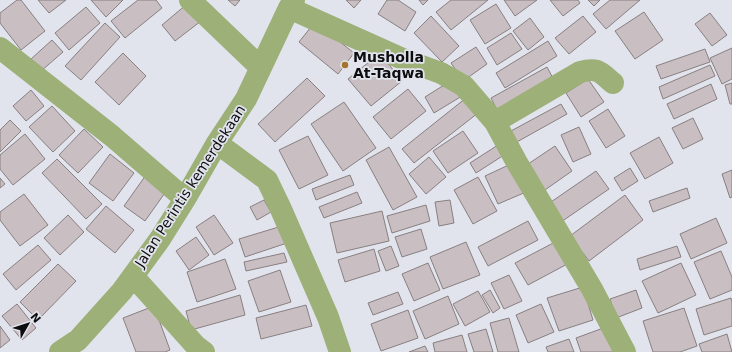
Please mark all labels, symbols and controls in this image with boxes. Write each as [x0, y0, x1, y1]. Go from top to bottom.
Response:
place label: Musholla At-Taqwa [353, 49, 424, 81]
marker: Musholla At-Taqwa [340, 60, 350, 70]
street label: Jalan Perintis kemerdekaan [131, 102, 248, 271]
north arrow [8, 304, 48, 344]
text: N [27, 310, 43, 326]

